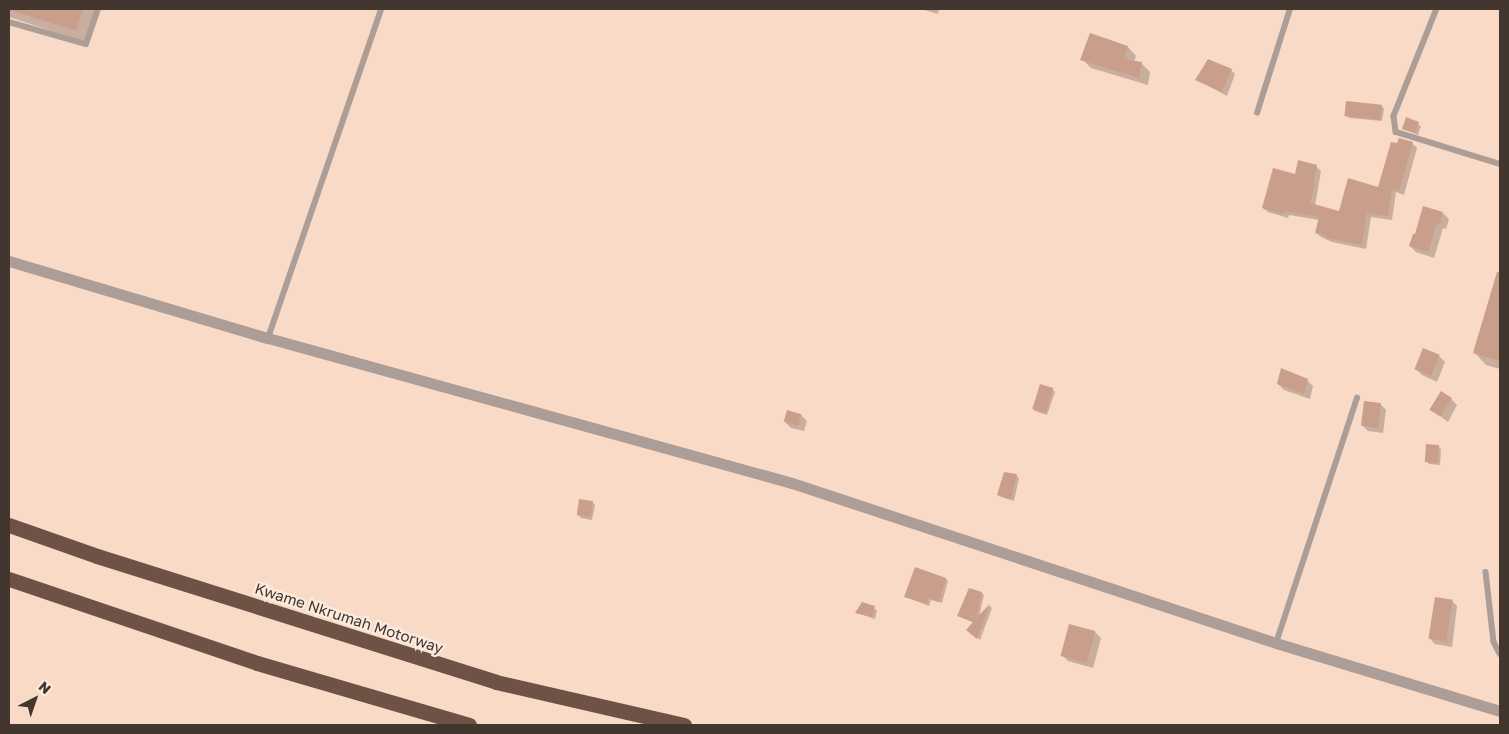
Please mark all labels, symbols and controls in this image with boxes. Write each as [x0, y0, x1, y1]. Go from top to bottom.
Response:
street label: Kwame Nkrumah Motorway [253, 579, 445, 657]
north arrow [10, 674, 60, 724]
text: N [36, 677, 55, 697]

